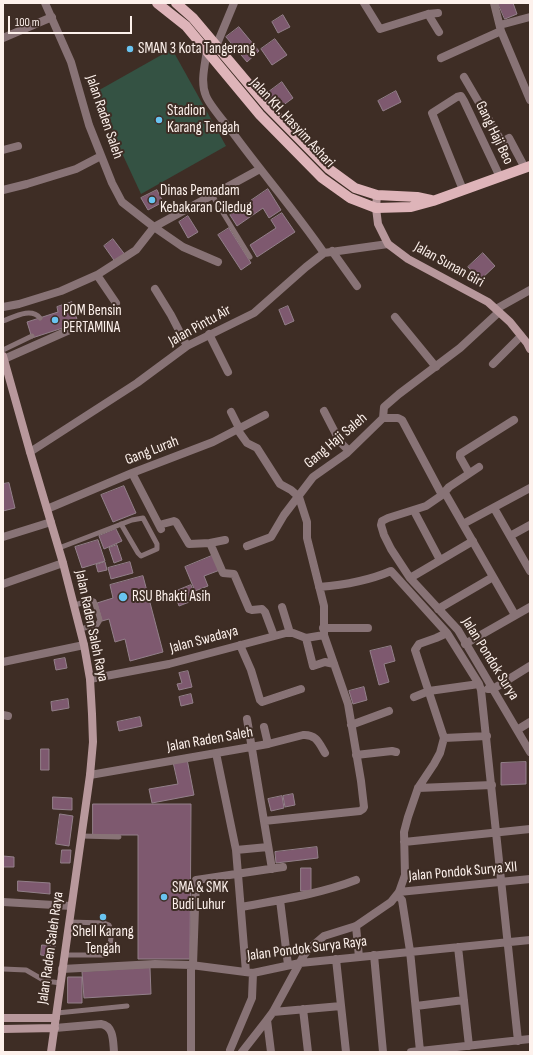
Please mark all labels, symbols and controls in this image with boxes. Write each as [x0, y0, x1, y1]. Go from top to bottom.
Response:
scale bar [10, 8, 134, 34]
text: 100 m [15, 15, 40, 30]
place label: SMAN 3 Kota Tangerang [138, 40, 255, 58]
marker: SMAN 3 Kota Tangerang [125, 44, 135, 54]
street label: Jalan Raden Saleh [81, 73, 127, 161]
street label: Jalan KH. Hasyim Ashari [246, 74, 338, 172]
street label: Gang Haji Beo [471, 98, 517, 168]
place label: Stadion Karang Tengah [167, 102, 240, 137]
marker: Stadion Karang Tengah [154, 115, 164, 125]
place label: Dinas Pemadam Kebakaran Ciledug [160, 182, 252, 217]
marker: Dinas Pemadam Kebakaran Ciledug [147, 195, 157, 205]
street label: Jalan Sunan Giri [411, 238, 487, 292]
street label: Jalan Pintu Air [166, 301, 234, 351]
place label: POM Bensin PERTAMINA [63, 302, 122, 337]
marker: POM Bensin PERTAMINA [50, 315, 60, 325]
street label: Gang Haji Saleh [301, 409, 371, 473]
street label: Gang Lurah [123, 433, 181, 469]
street label: Jalan Raden Saleh Raya [70, 569, 112, 683]
place label: RSU Bhakti Asih [132, 588, 211, 606]
marker: RSU Bhakti Asih [117, 591, 129, 603]
street label: Jalan Pondok Surya [457, 614, 523, 704]
street label: Jalan Swadaya [168, 622, 240, 658]
street label: Jalan Raden Saleh [165, 724, 255, 756]
street label: Jalan Pondok Surya XII [408, 858, 518, 886]
place label: SMA & SMK Budi Luhur [172, 879, 228, 914]
street label: Jalan Raden Saleh Raya [34, 891, 68, 1005]
marker: SMA & SMK Budi Luhur [159, 892, 169, 902]
marker: Shell Karang Tengah [98, 912, 108, 922]
place label: Shell Karang Tengah [72, 923, 134, 958]
street label: Jalan Pondok Surya Raya [246, 933, 368, 965]

